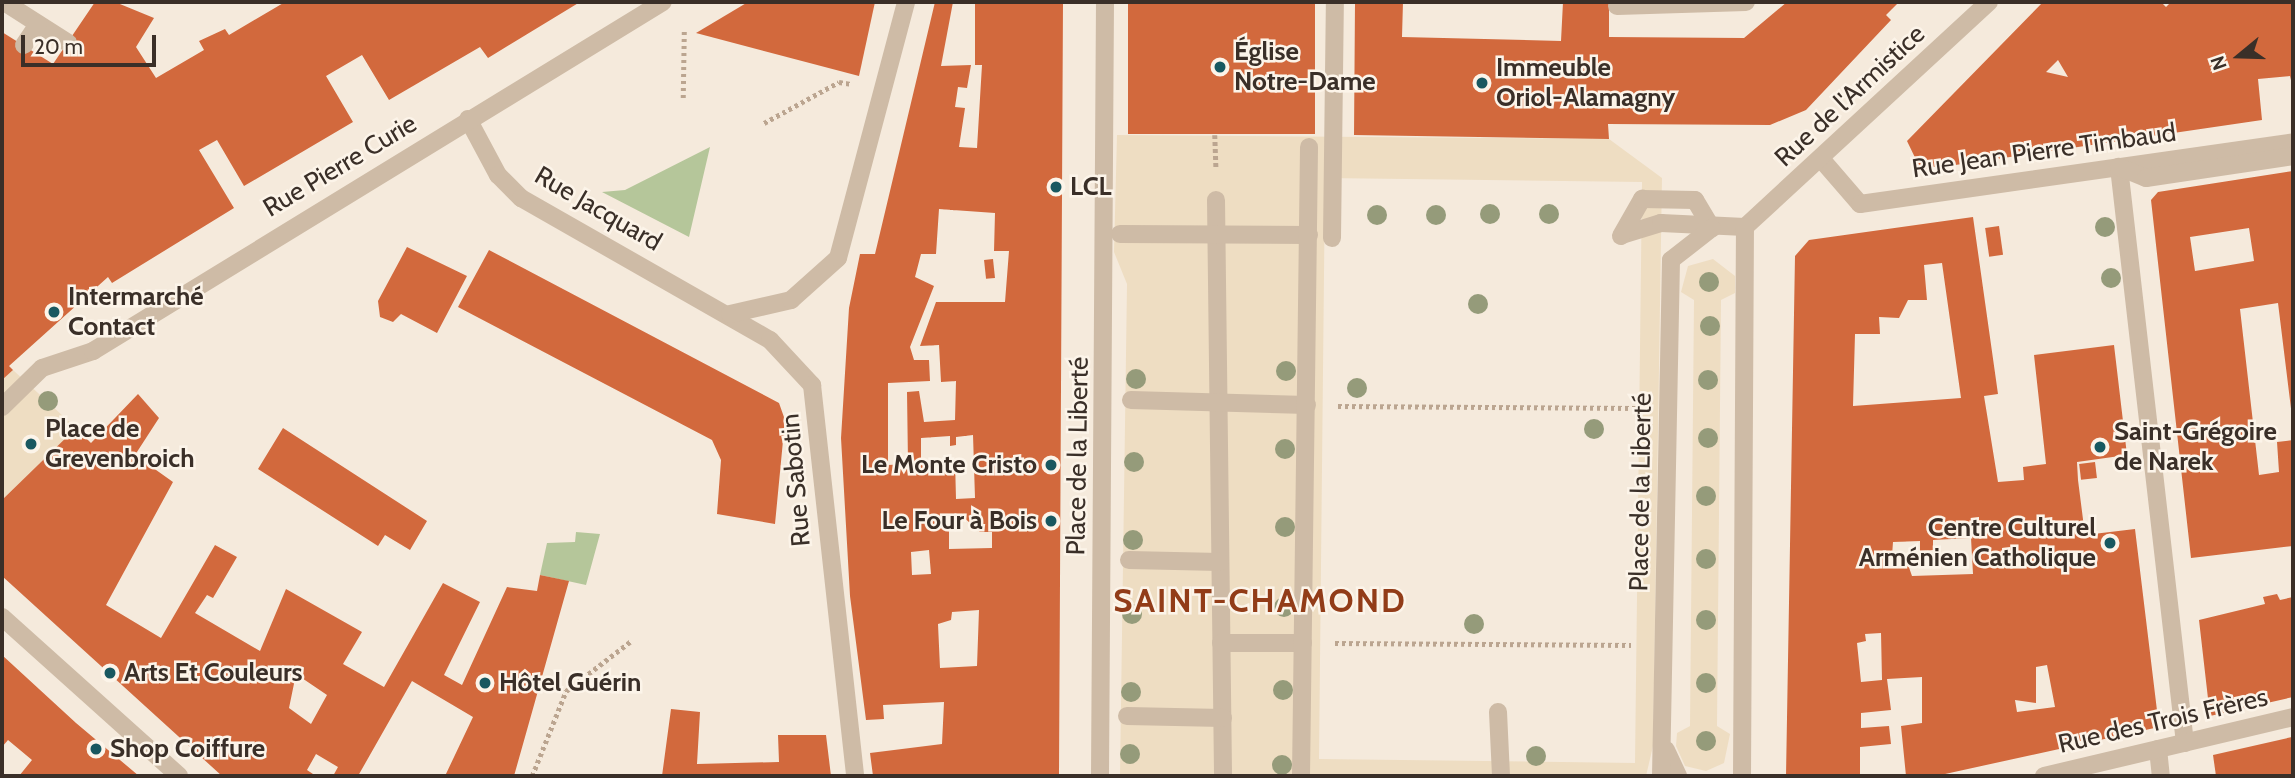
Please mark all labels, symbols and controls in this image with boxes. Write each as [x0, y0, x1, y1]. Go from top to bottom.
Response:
street label: Rue de l'Armistice [1769, 19, 1931, 173]
scale bar [24, 21, 159, 65]
north arrow [2204, 21, 2274, 91]
text: 20 m [34, 34, 83, 59]
place label: Église Notre-Dame [1234, 36, 1376, 98]
place label: Immeuble Oriol-Alamagny [1496, 52, 1675, 114]
text: N [2206, 53, 2232, 73]
marker: Église Notre-Dame [1212, 59, 1228, 75]
marker: Immeuble Oriol-Alamagny [1474, 75, 1490, 91]
street label: Rue Pierre Curie [258, 108, 422, 224]
street label: Rue Jean Pierre Timbaud [1910, 117, 2178, 185]
street label: Rue Jacquard [529, 160, 667, 258]
place label: LCL [1070, 171, 1111, 203]
marker: LCL [1048, 179, 1064, 195]
place label: Intermarché Contact [68, 281, 204, 342]
marker: Intermarché Contact [46, 304, 62, 320]
street label: Place de la Liberté [1061, 356, 1095, 556]
street label: Place de la Liberté [1624, 392, 1658, 592]
street label: Rue Sabotin [775, 412, 817, 548]
place label: Place de Grevenbroich [45, 413, 194, 474]
place label: Saint-Grégoire de Narek [2114, 416, 2277, 478]
marker: Place de Grevenbroich [23, 436, 39, 452]
marker: Saint-Grégoire de Narek [2092, 439, 2108, 455]
place label: Le Monte Cristo [861, 449, 1037, 481]
marker: Le Monte Cristo [1043, 457, 1059, 473]
place label: Le Four à Bois [881, 505, 1037, 537]
place label: Centre Culturel Arménien Catholique [1859, 512, 2096, 574]
marker: Le Four à Bois [1043, 513, 1059, 529]
marker: Centre Culturel Arménien Catholique [2102, 535, 2118, 551]
district label: SAINT-CHAMOND [1115, 581, 1405, 621]
place label: Arts Et Couleurs [124, 657, 303, 689]
marker: Arts Et Couleurs [102, 665, 118, 681]
place label: Hôtel Guérin [499, 667, 641, 699]
marker: Hôtel Guérin [477, 675, 493, 691]
street label: Rue des Trois Frères [2055, 682, 2271, 760]
place label: Shop Coiffure [110, 733, 265, 765]
marker: Shop Coiffure [88, 741, 104, 757]

